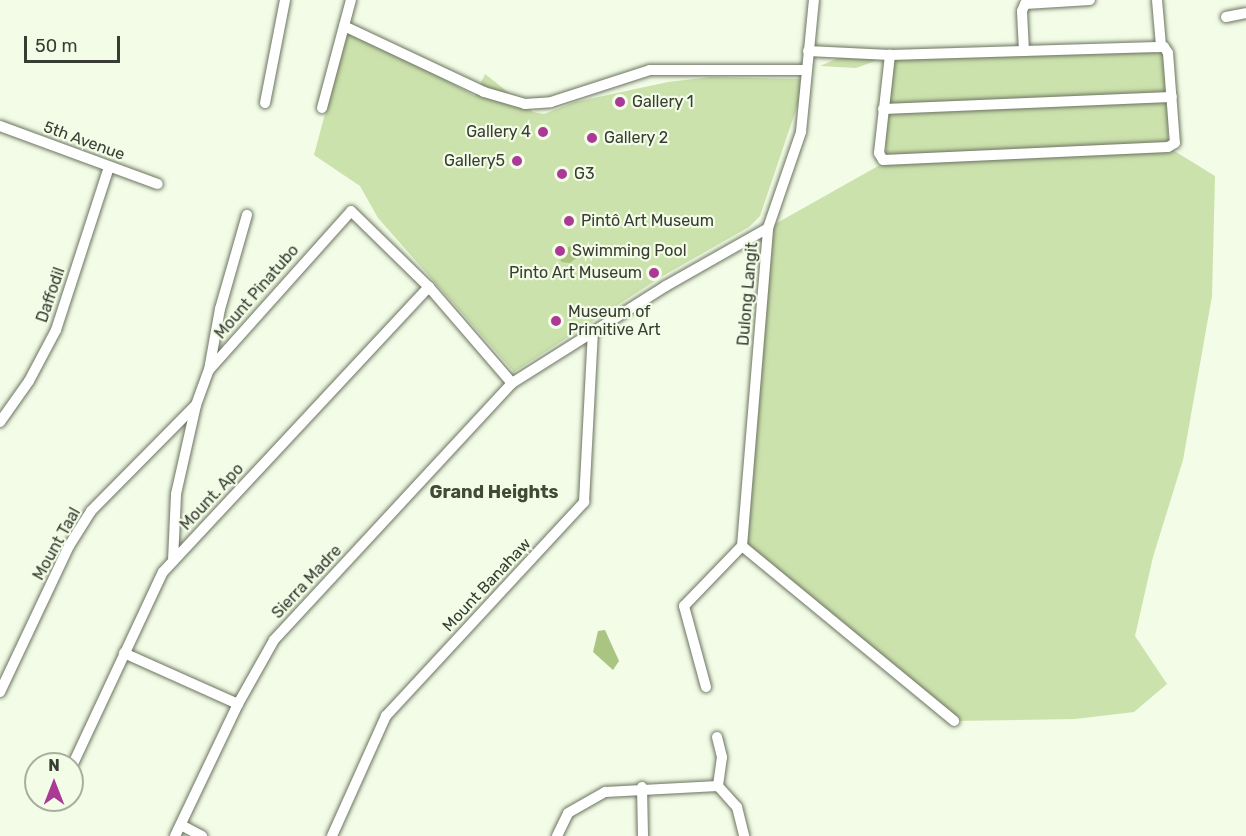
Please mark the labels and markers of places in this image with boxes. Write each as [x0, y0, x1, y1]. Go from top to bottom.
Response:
place label: Gallery 1 [632, 92, 694, 112]
marker: Gallery 1 [613, 95, 627, 109]
place label: Gallery 4 [466, 122, 531, 142]
marker: Gallery 4 [536, 125, 550, 139]
place label: Gallery 2 [604, 128, 669, 148]
marker: Gallery 2 [585, 131, 599, 145]
place label: Gallery5 [444, 151, 505, 171]
marker: Gallery5 [510, 154, 524, 168]
place label: G3 [574, 164, 595, 184]
marker: G3 [555, 167, 569, 181]
place label: Pintô Art Museum [581, 211, 714, 231]
marker: Pintô Art Museum [562, 214, 576, 228]
place label: Swimming Pool [572, 241, 687, 261]
marker: Swimming Pool [553, 244, 567, 258]
place label: Pinto Art Museum [509, 263, 642, 283]
marker: Pinto Art Museum [647, 266, 661, 280]
place label: Museum of Primitive Art [568, 302, 661, 340]
marker: Museum of Primitive Art [549, 314, 563, 328]

